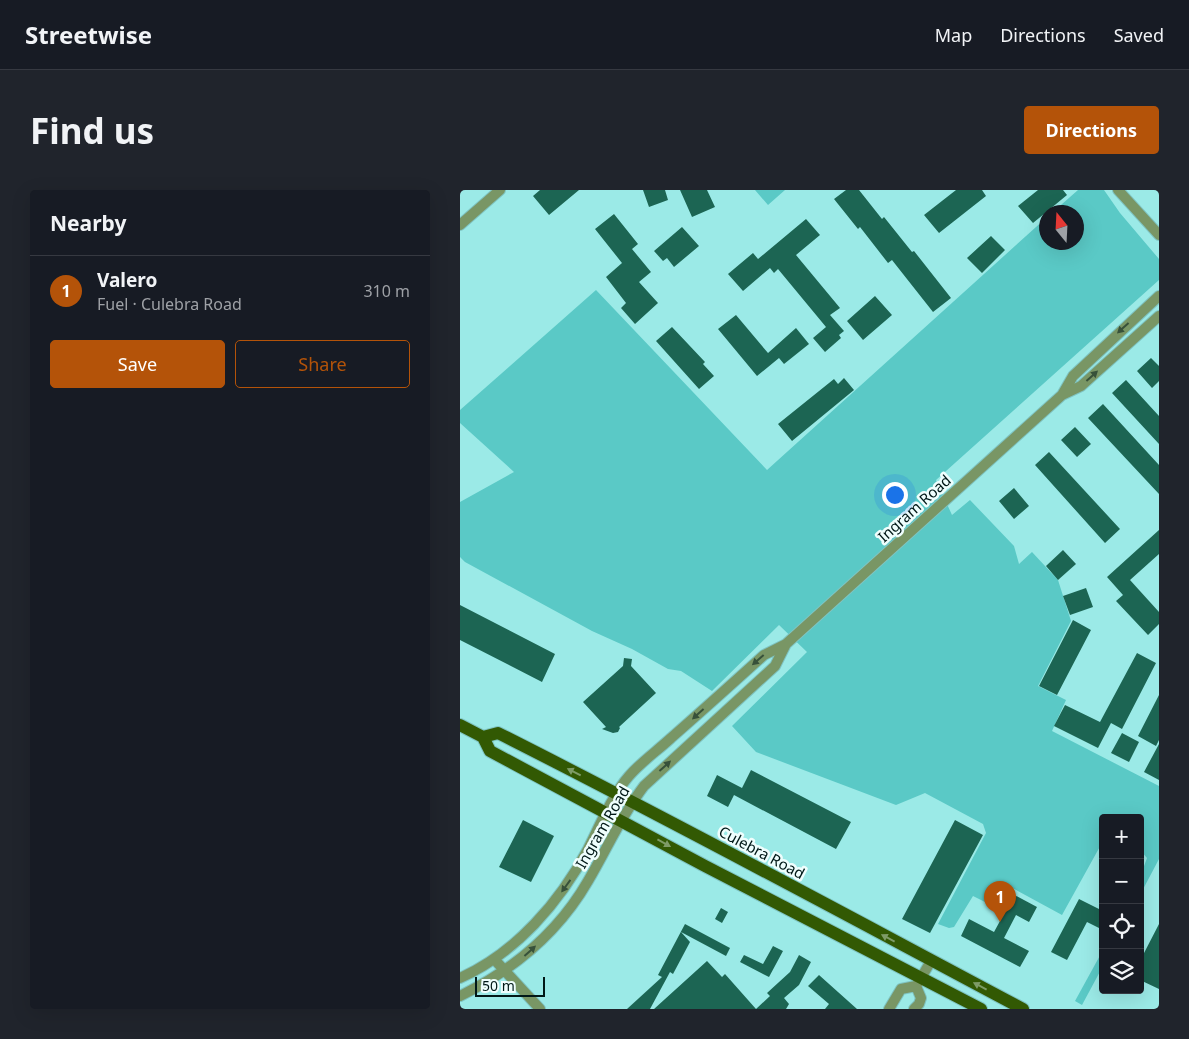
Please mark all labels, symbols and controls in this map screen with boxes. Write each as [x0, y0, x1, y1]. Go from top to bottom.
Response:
text: Streetwise [25, 18, 152, 51]
text: Map [935, 23, 972, 47]
text: Directions [1000, 23, 1086, 47]
text: Saved [1114, 23, 1164, 47]
button: Directions [1024, 106, 1159, 154]
text: Find us [30, 107, 154, 154]
north arrow [1039, 205, 1084, 250]
text: Nearby [50, 209, 126, 237]
text: Valero [97, 267, 157, 293]
text: 1 [61, 280, 71, 302]
text: 310 m [363, 280, 410, 302]
text: Fuel · Culebra Road [97, 293, 242, 315]
one-way arrow [1116, 323, 1129, 334]
button: Save [50, 340, 225, 388]
button: Share [235, 340, 410, 388]
one-way arrow [1085, 370, 1097, 382]
street label: Ingram Road [873, 470, 955, 546]
your location [882, 482, 908, 508]
one-way arrow [753, 654, 765, 666]
one-way arrow [692, 708, 704, 720]
one-way arrow [659, 761, 672, 772]
one-way arrow [566, 768, 581, 776]
street label: Ingram Road [570, 782, 634, 872]
map controls [1099, 814, 1144, 994]
button: + [1099, 814, 1144, 859]
street label: Culebra Road [716, 821, 808, 883]
one-way arrow [657, 839, 671, 848]
button: − [1099, 859, 1144, 904]
one-way arrow [561, 879, 571, 893]
pin: 1 [984, 881, 1016, 922]
button: locate [1099, 904, 1144, 949]
one-way arrow [881, 934, 895, 942]
one-way arrow [524, 945, 536, 957]
button: layers [1099, 949, 1144, 994]
scale bar [475, 974, 545, 997]
text: 50 m [482, 976, 515, 995]
one-way arrow [973, 982, 987, 990]

